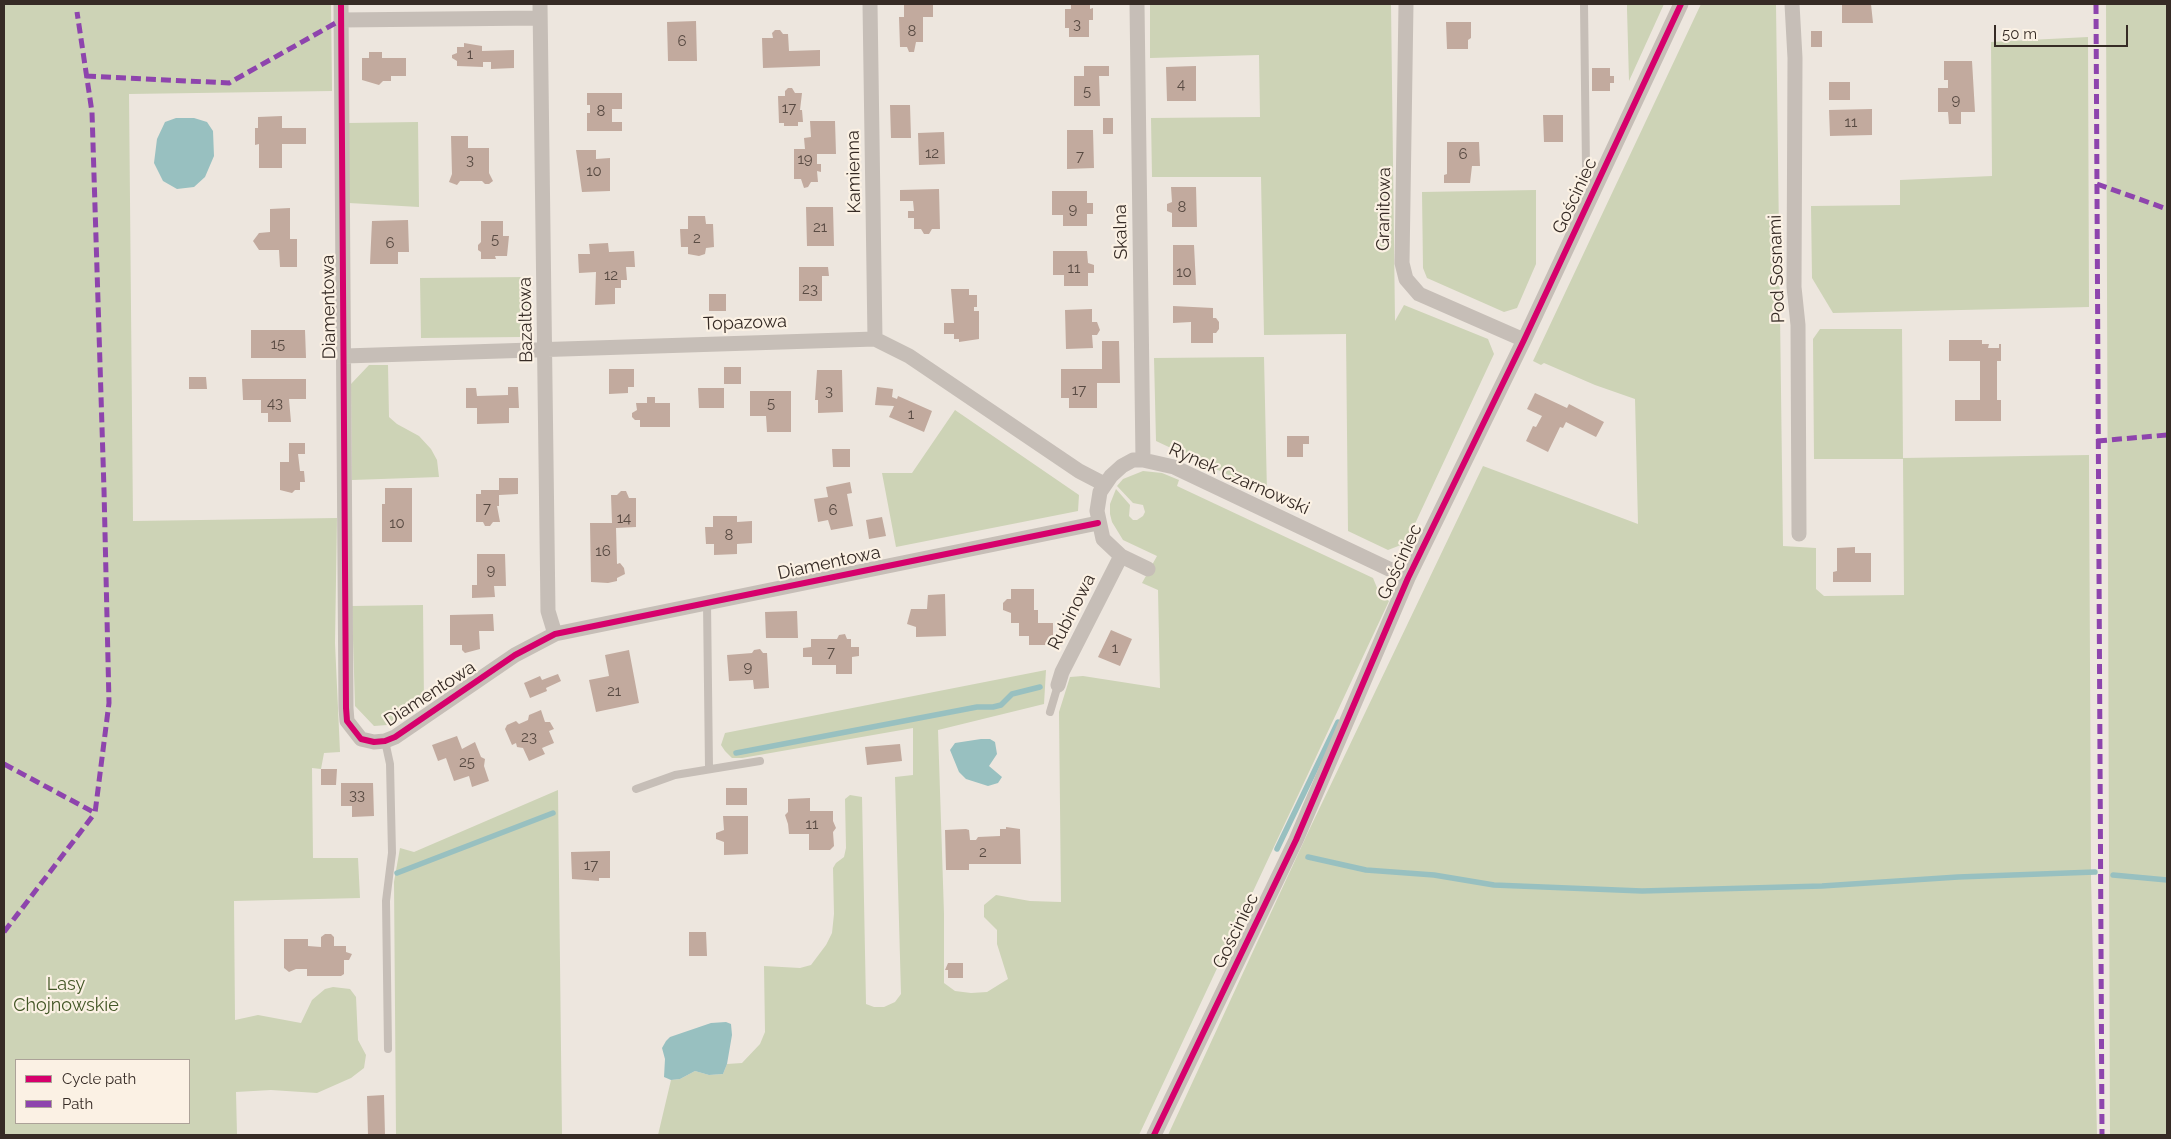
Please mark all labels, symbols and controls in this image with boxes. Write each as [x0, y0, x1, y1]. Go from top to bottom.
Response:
house number: 3 [1073, 15, 1081, 33]
scale bar [1996, 15, 2130, 47]
house number: 8 [908, 22, 916, 40]
text: 50 m [2002, 25, 2037, 43]
house number: 6 [677, 32, 687, 50]
house number: 1 [467, 45, 473, 63]
house number: 4 [1177, 75, 1185, 93]
house number: 5 [1083, 82, 1091, 100]
house number: 9 [1952, 91, 1960, 109]
house number: 17 [782, 99, 796, 117]
house number: 8 [597, 102, 605, 120]
house number: 11 [1845, 113, 1857, 131]
street label: Kamienna [842, 130, 866, 214]
house number: 12 [925, 144, 939, 162]
house number: 6 [1458, 145, 1468, 163]
house number: 7 [1076, 147, 1084, 165]
house number: 19 [797, 150, 813, 168]
house number: 3 [466, 151, 474, 169]
street label: Gościniec [1548, 155, 1602, 237]
house number: 10 [586, 162, 602, 180]
street label: Granitowa [1372, 167, 1396, 251]
house number: 8 [1178, 198, 1186, 216]
house number: 9 [1069, 200, 1077, 218]
street label: Skalna [1110, 204, 1132, 260]
street label: Pod Sosnami [1764, 214, 1790, 324]
house number: 21 [813, 218, 827, 236]
house number: 2 [693, 229, 701, 247]
house number: 5 [491, 230, 499, 248]
house number: 6 [385, 234, 395, 252]
street label: Diamentowa [317, 255, 341, 359]
house number: 11 [1068, 259, 1080, 277]
house number: 10 [1176, 263, 1192, 281]
house number: 12 [604, 266, 618, 284]
street label: Bazaltowa [514, 277, 538, 363]
house number: 23 [802, 280, 818, 298]
street label: Topazowa [703, 311, 787, 335]
house number: 15 [271, 335, 285, 353]
house number: 17 [1072, 381, 1086, 399]
house number: 3 [825, 382, 833, 400]
house number: 43 [267, 394, 283, 412]
house number: 5 [767, 394, 775, 412]
house number: 1 [908, 405, 914, 423]
street label: Rynek Czarnowski [1165, 438, 1313, 520]
house number: 7 [483, 499, 491, 517]
house number: 6 [828, 501, 838, 519]
house number: 14 [617, 509, 631, 527]
house number: 10 [389, 514, 405, 532]
street label: Gościniec [1373, 521, 1427, 603]
house number: 8 [725, 526, 733, 544]
house number: 16 [595, 542, 611, 560]
street label: Diamentowa [776, 542, 882, 584]
house number: 9 [487, 561, 495, 579]
street label: Rubinowa [1044, 570, 1100, 654]
house number: 1 [1112, 639, 1118, 657]
house number: 7 [827, 643, 835, 661]
street label: Diamentowa [380, 656, 480, 732]
house number: 9 [744, 658, 752, 676]
house number: 21 [607, 682, 621, 700]
house number: 23 [521, 728, 537, 746]
house number: 25 [459, 753, 475, 771]
house number: 33 [349, 786, 365, 804]
house number: 11 [806, 815, 818, 833]
house number: 2 [979, 843, 987, 861]
house number: 17 [584, 856, 598, 874]
street label: Gościniec [1209, 890, 1263, 972]
park label: Lasy Chojnowskie [13, 974, 119, 1016]
legend [15, 1059, 190, 1124]
text: Cycle path [62, 1070, 136, 1088]
text: Path [62, 1095, 93, 1113]

